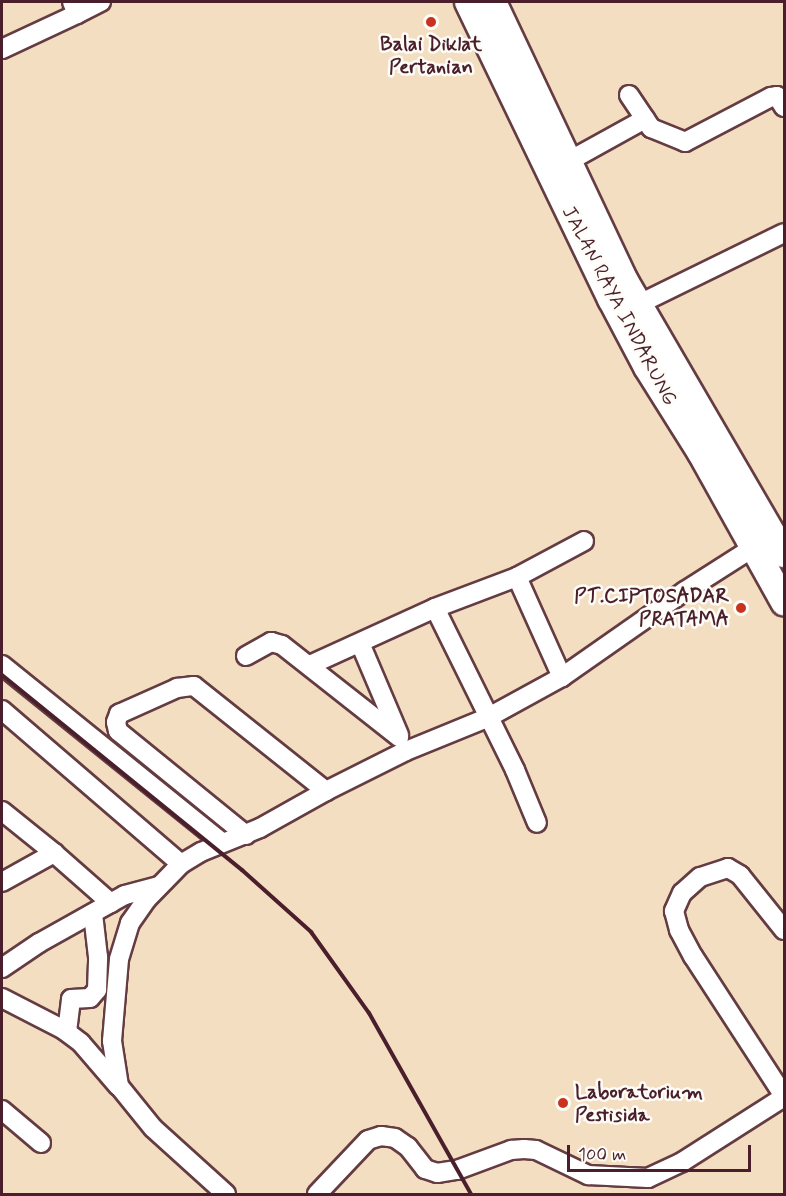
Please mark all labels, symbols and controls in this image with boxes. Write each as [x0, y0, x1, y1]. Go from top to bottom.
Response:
marker: Balai Diklat Pertanian [424, 15, 438, 29]
place label: Balai Diklat Pertanian [380, 32, 482, 79]
street label: JALAN RAYA INDARUNG [557, 203, 681, 409]
place label: PT.CIPTOSADAR PRATAMA [574, 584, 729, 631]
marker: PT.CIPTOSADAR PRATAMA [734, 601, 748, 615]
place label: Laboratorium Pestisida [575, 1080, 703, 1127]
marker: Laboratorium Pestisida [556, 1096, 570, 1110]
scale bar [570, 1133, 754, 1171]
text: 100 m [578, 1143, 626, 1167]

